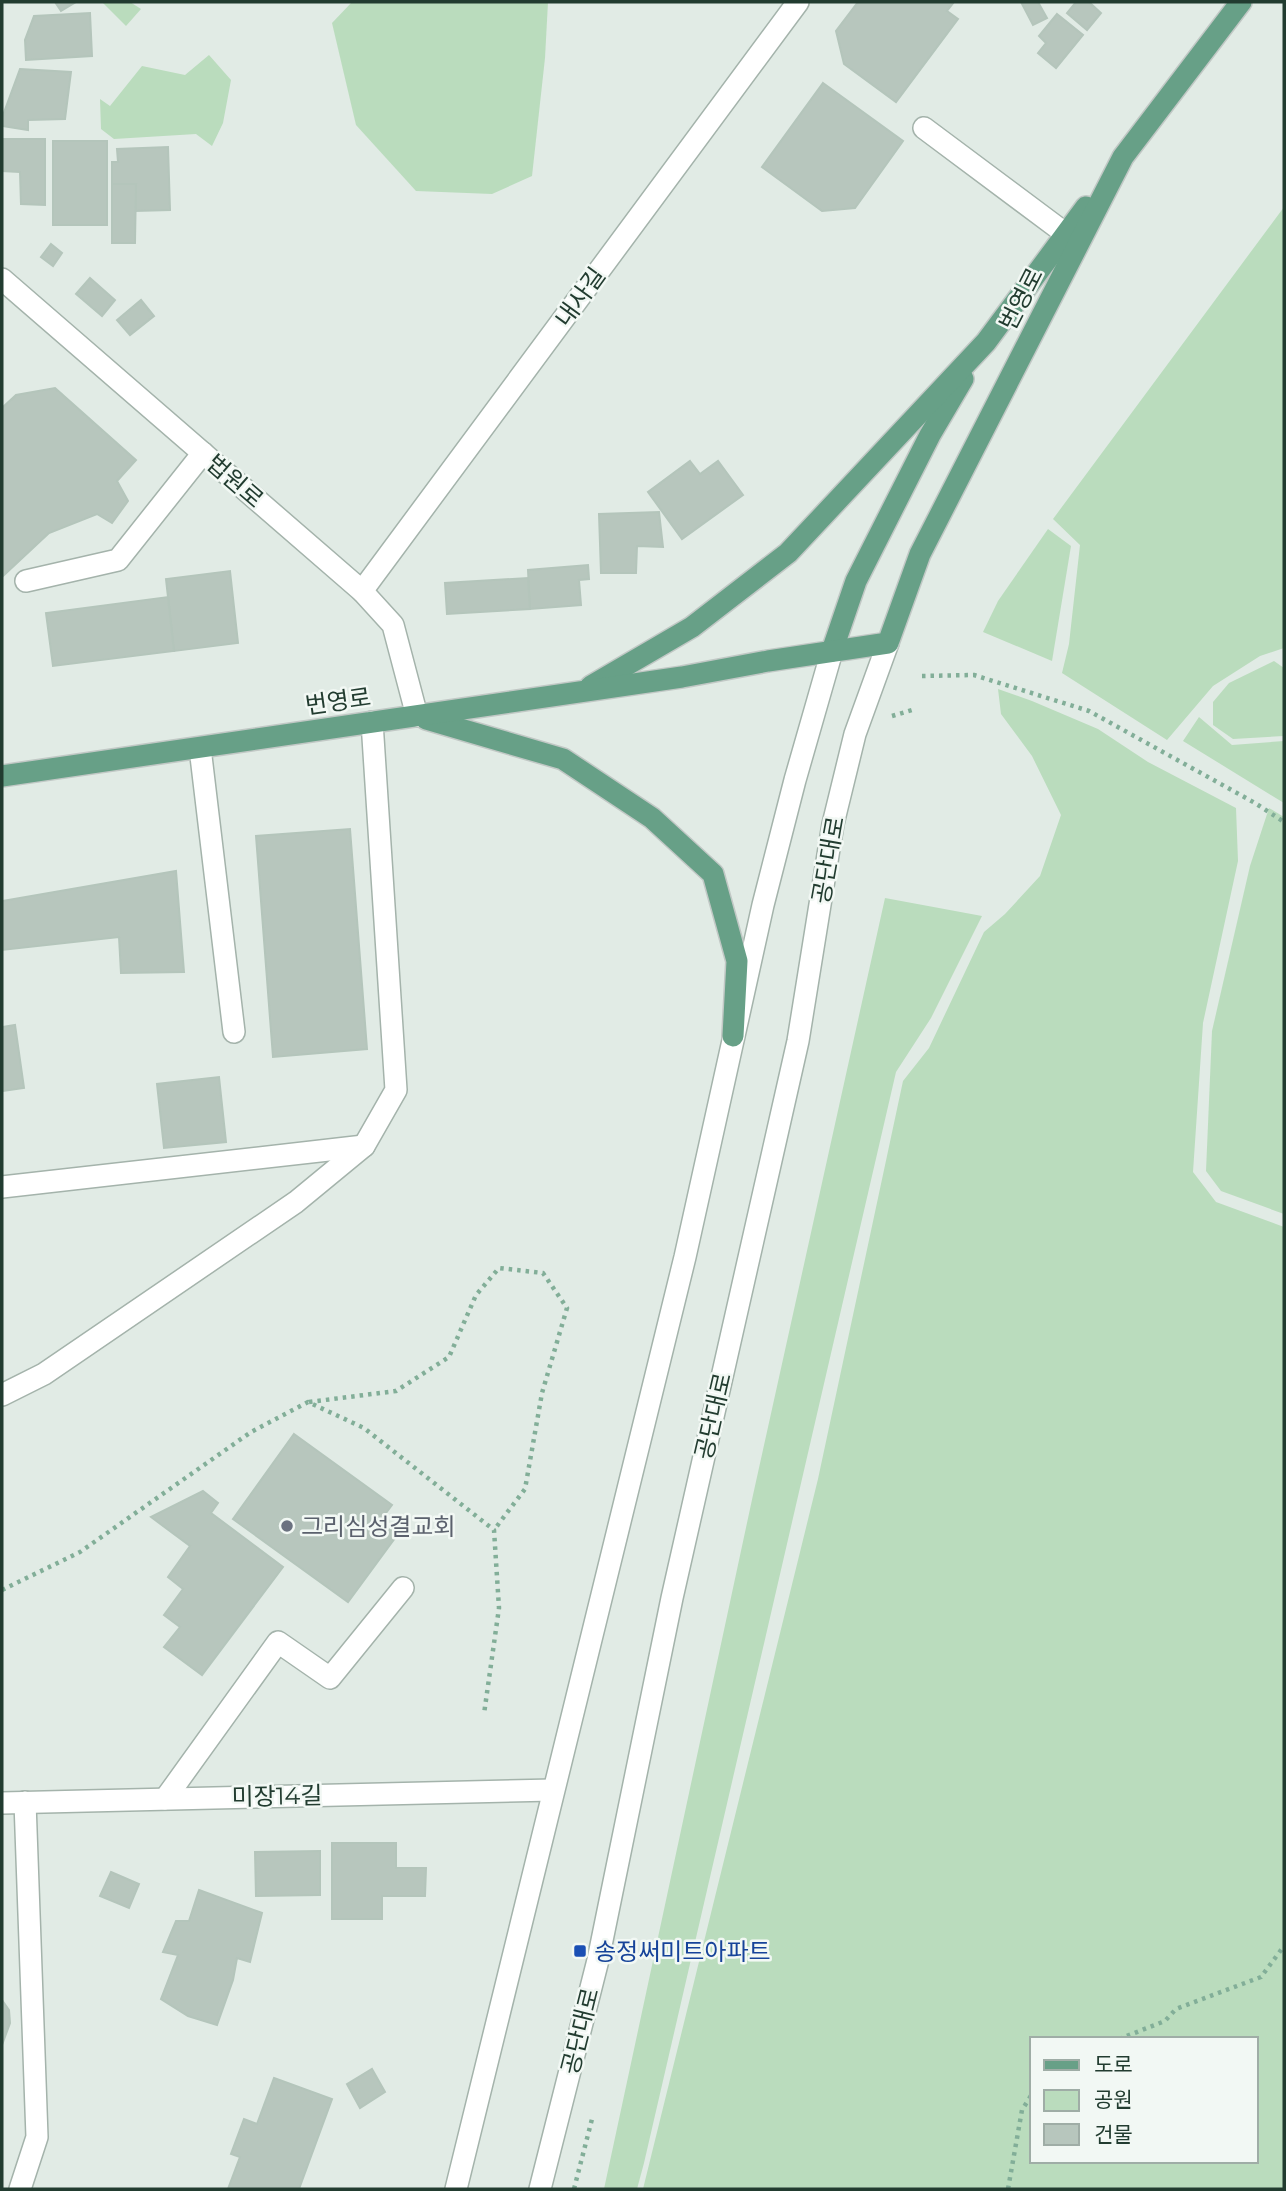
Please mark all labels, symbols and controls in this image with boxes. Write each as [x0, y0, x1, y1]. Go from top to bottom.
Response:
street label: 내사길 [549, 262, 611, 332]
street label: 번영로 [993, 263, 1049, 335]
street label: 법원로 [200, 448, 270, 514]
street label: 번영로 [303, 682, 373, 720]
street label: 공단대로 [806, 814, 850, 906]
street label: 공단대로 [689, 1370, 737, 1462]
place label: 그리심성결교회 [301, 1512, 456, 1541]
marker: 그리심성결교회 [279, 1518, 295, 1534]
street label: 미장14길 [231, 1781, 323, 1811]
place label: 송정써미트아파트 [594, 1937, 771, 1966]
marker: 송정써미트아파트 [572, 1943, 588, 1959]
street label: 공단대로 [555, 1985, 605, 2077]
legend [1030, 2037, 1258, 2163]
text: 도로 [1094, 2052, 1133, 2077]
text: 공원 [1094, 2087, 1133, 2112]
text: 건물 [1094, 2122, 1133, 2147]

